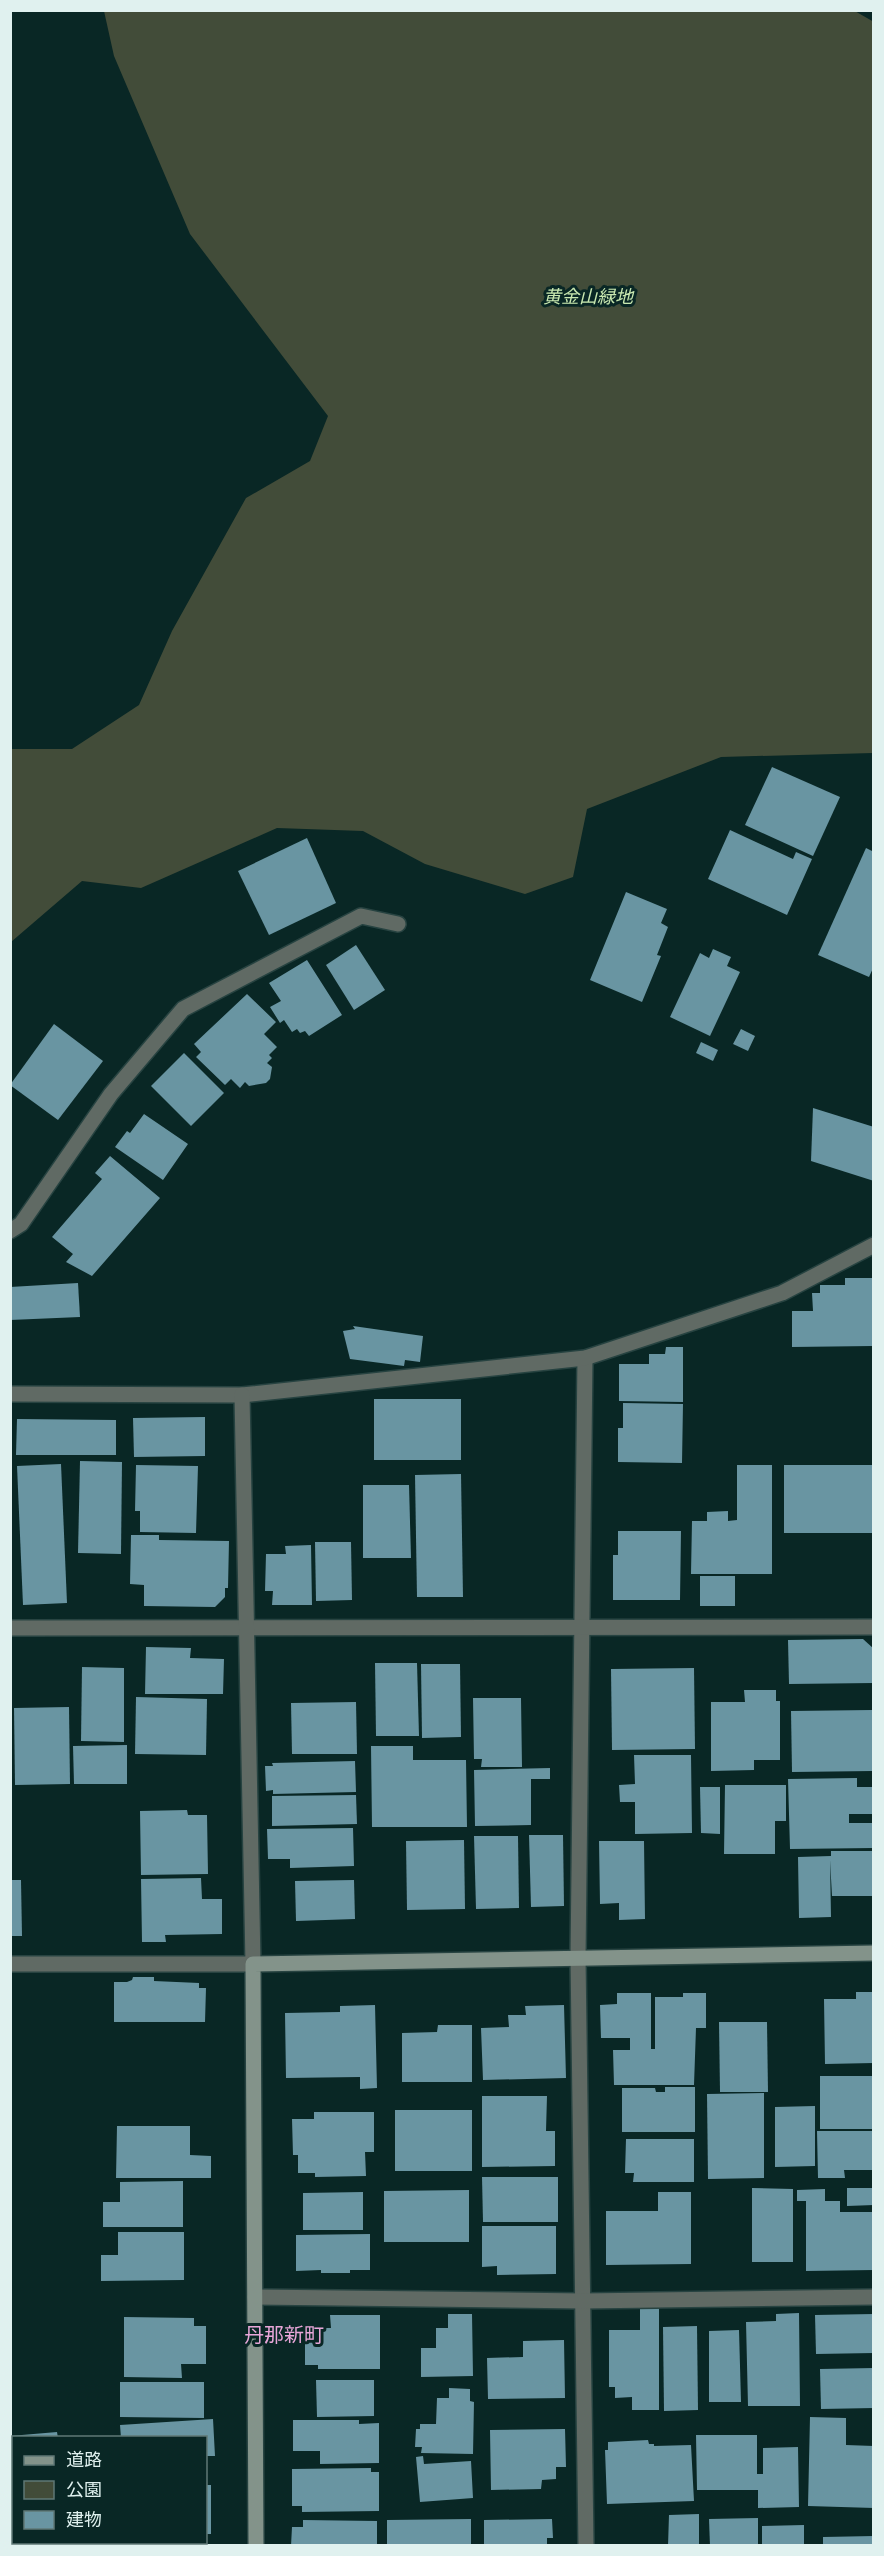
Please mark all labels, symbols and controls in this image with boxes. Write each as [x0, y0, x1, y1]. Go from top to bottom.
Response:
park label: 黄金山緑地 [543, 286, 635, 307]
district label: 丹那新町 [244, 2323, 324, 2347]
legend [12, 2436, 207, 2544]
text: 道路 [66, 2449, 102, 2470]
text: 公園 [66, 2479, 102, 2500]
text: 建物 [66, 2509, 102, 2530]

